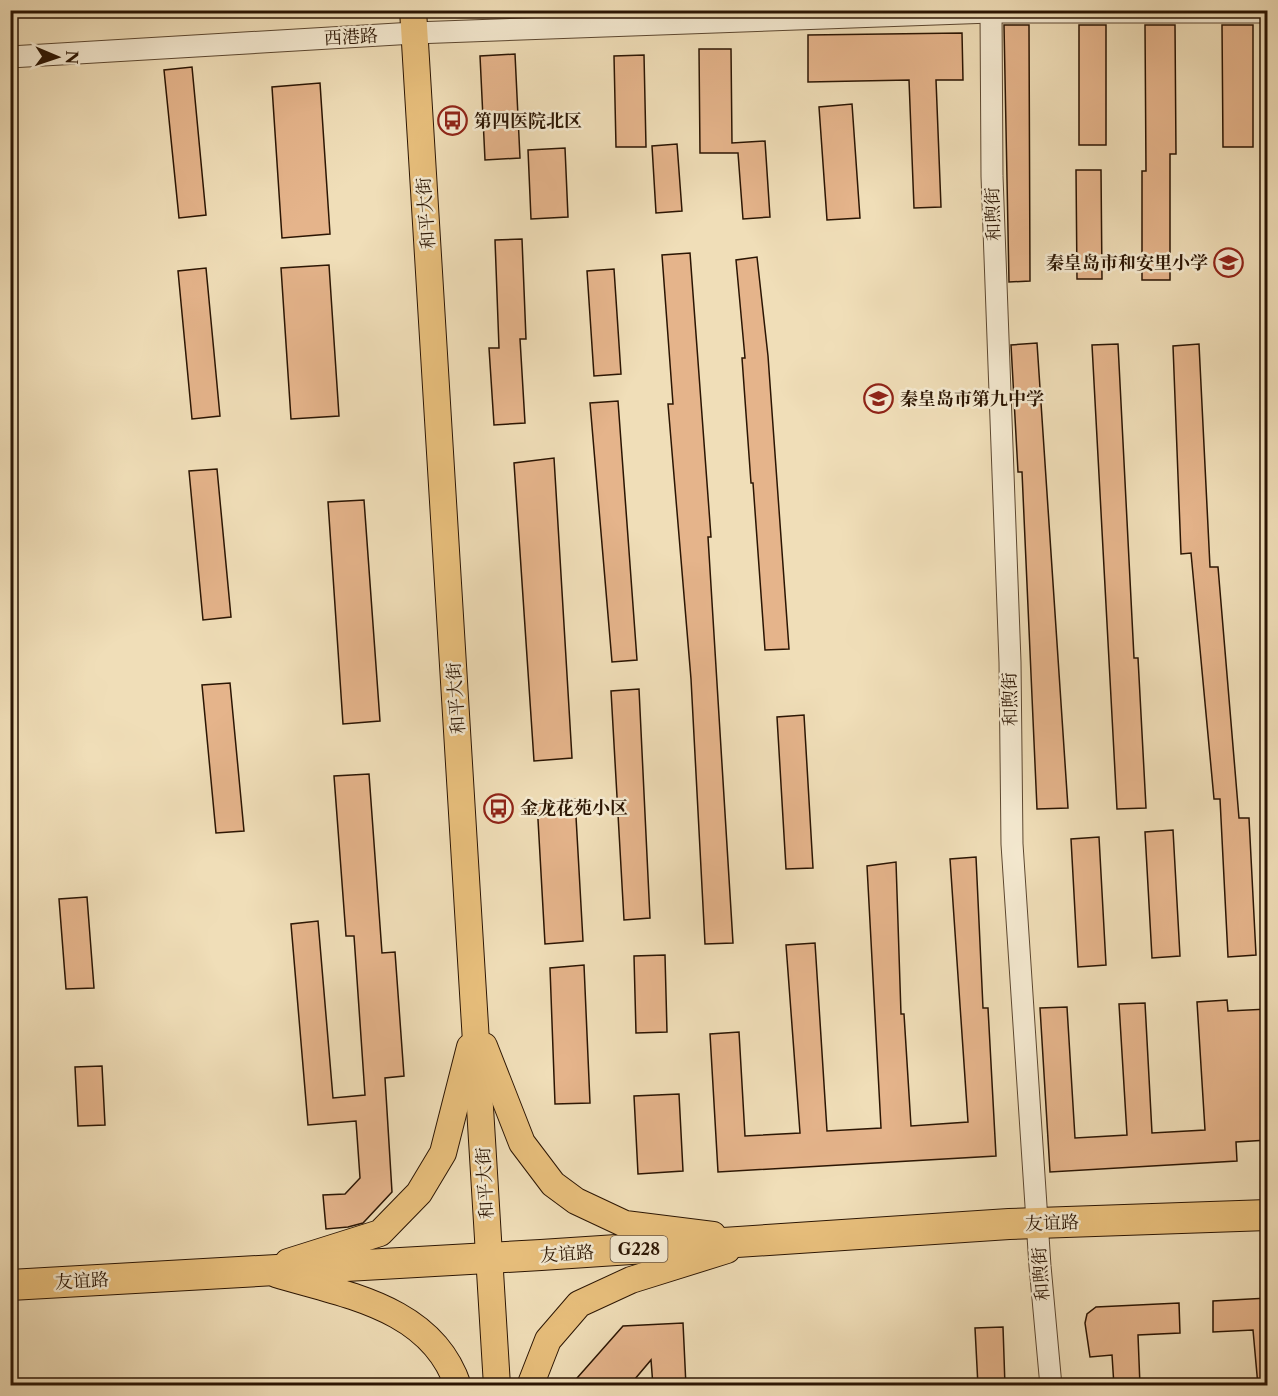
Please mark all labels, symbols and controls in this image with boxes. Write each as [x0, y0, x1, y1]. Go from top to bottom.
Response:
street label: 西港路 [323, 25, 379, 49]
north arrow [27, 27, 87, 87]
text: N [62, 50, 82, 65]
bus stop icon: 第四医院北区 [437, 105, 469, 137]
place label: 第四医院北区 [474, 110, 582, 132]
street label: 和平大街 [413, 176, 439, 250]
street label: 和煦街 [981, 187, 1005, 241]
school or university icon: 秦皇岛市和安里小学 [1213, 247, 1245, 279]
place label: 秦皇岛市和安里小学 [1046, 252, 1208, 274]
school or university icon: 秦皇岛市第九中学 [863, 383, 895, 415]
place label: 秦皇岛市第九中学 [900, 388, 1044, 410]
street label: 和平大街 [443, 661, 469, 735]
street label: 和煦街 [999, 672, 1021, 726]
bus stop icon: 金龙花苑小区 [483, 792, 515, 824]
place label: 金龙花苑小区 [520, 797, 628, 819]
street label: 和平大街 [472, 1146, 498, 1220]
street label: 友谊路 [1025, 1211, 1079, 1235]
road number: G228 [610, 1236, 668, 1262]
street label: 友谊路 [539, 1241, 595, 1267]
street label: 和煦街 [1028, 1246, 1054, 1302]
street label: 友谊路 [54, 1269, 110, 1293]

